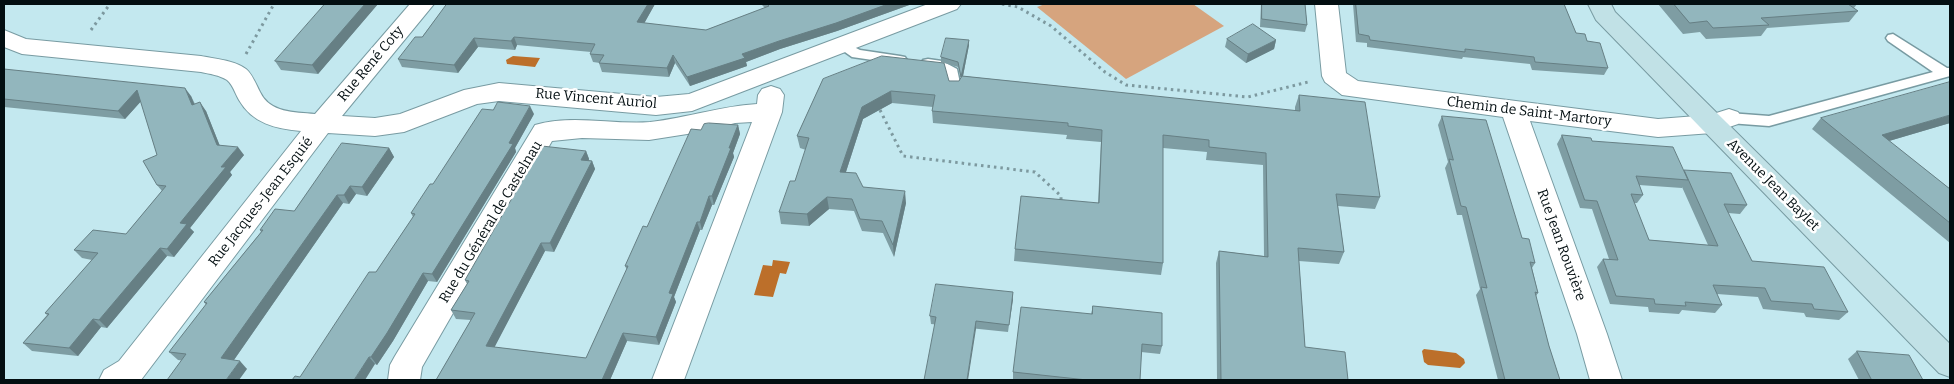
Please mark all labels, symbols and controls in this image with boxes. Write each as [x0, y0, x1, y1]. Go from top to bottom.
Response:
street label: Rue René Coty [335, 23, 407, 105]
street label: Rue Vincent Auriol [535, 85, 657, 113]
street label: Chemin de Saint-Martory [1446, 94, 1612, 130]
street label: Rue Jacques-Jean Esquié [205, 134, 317, 270]
street label: Avenue Jean Baylet [1723, 135, 1823, 235]
street label: Rue du Général de Castelnau [436, 138, 546, 306]
street label: Rue Jean Rouvière [1533, 187, 1589, 303]

